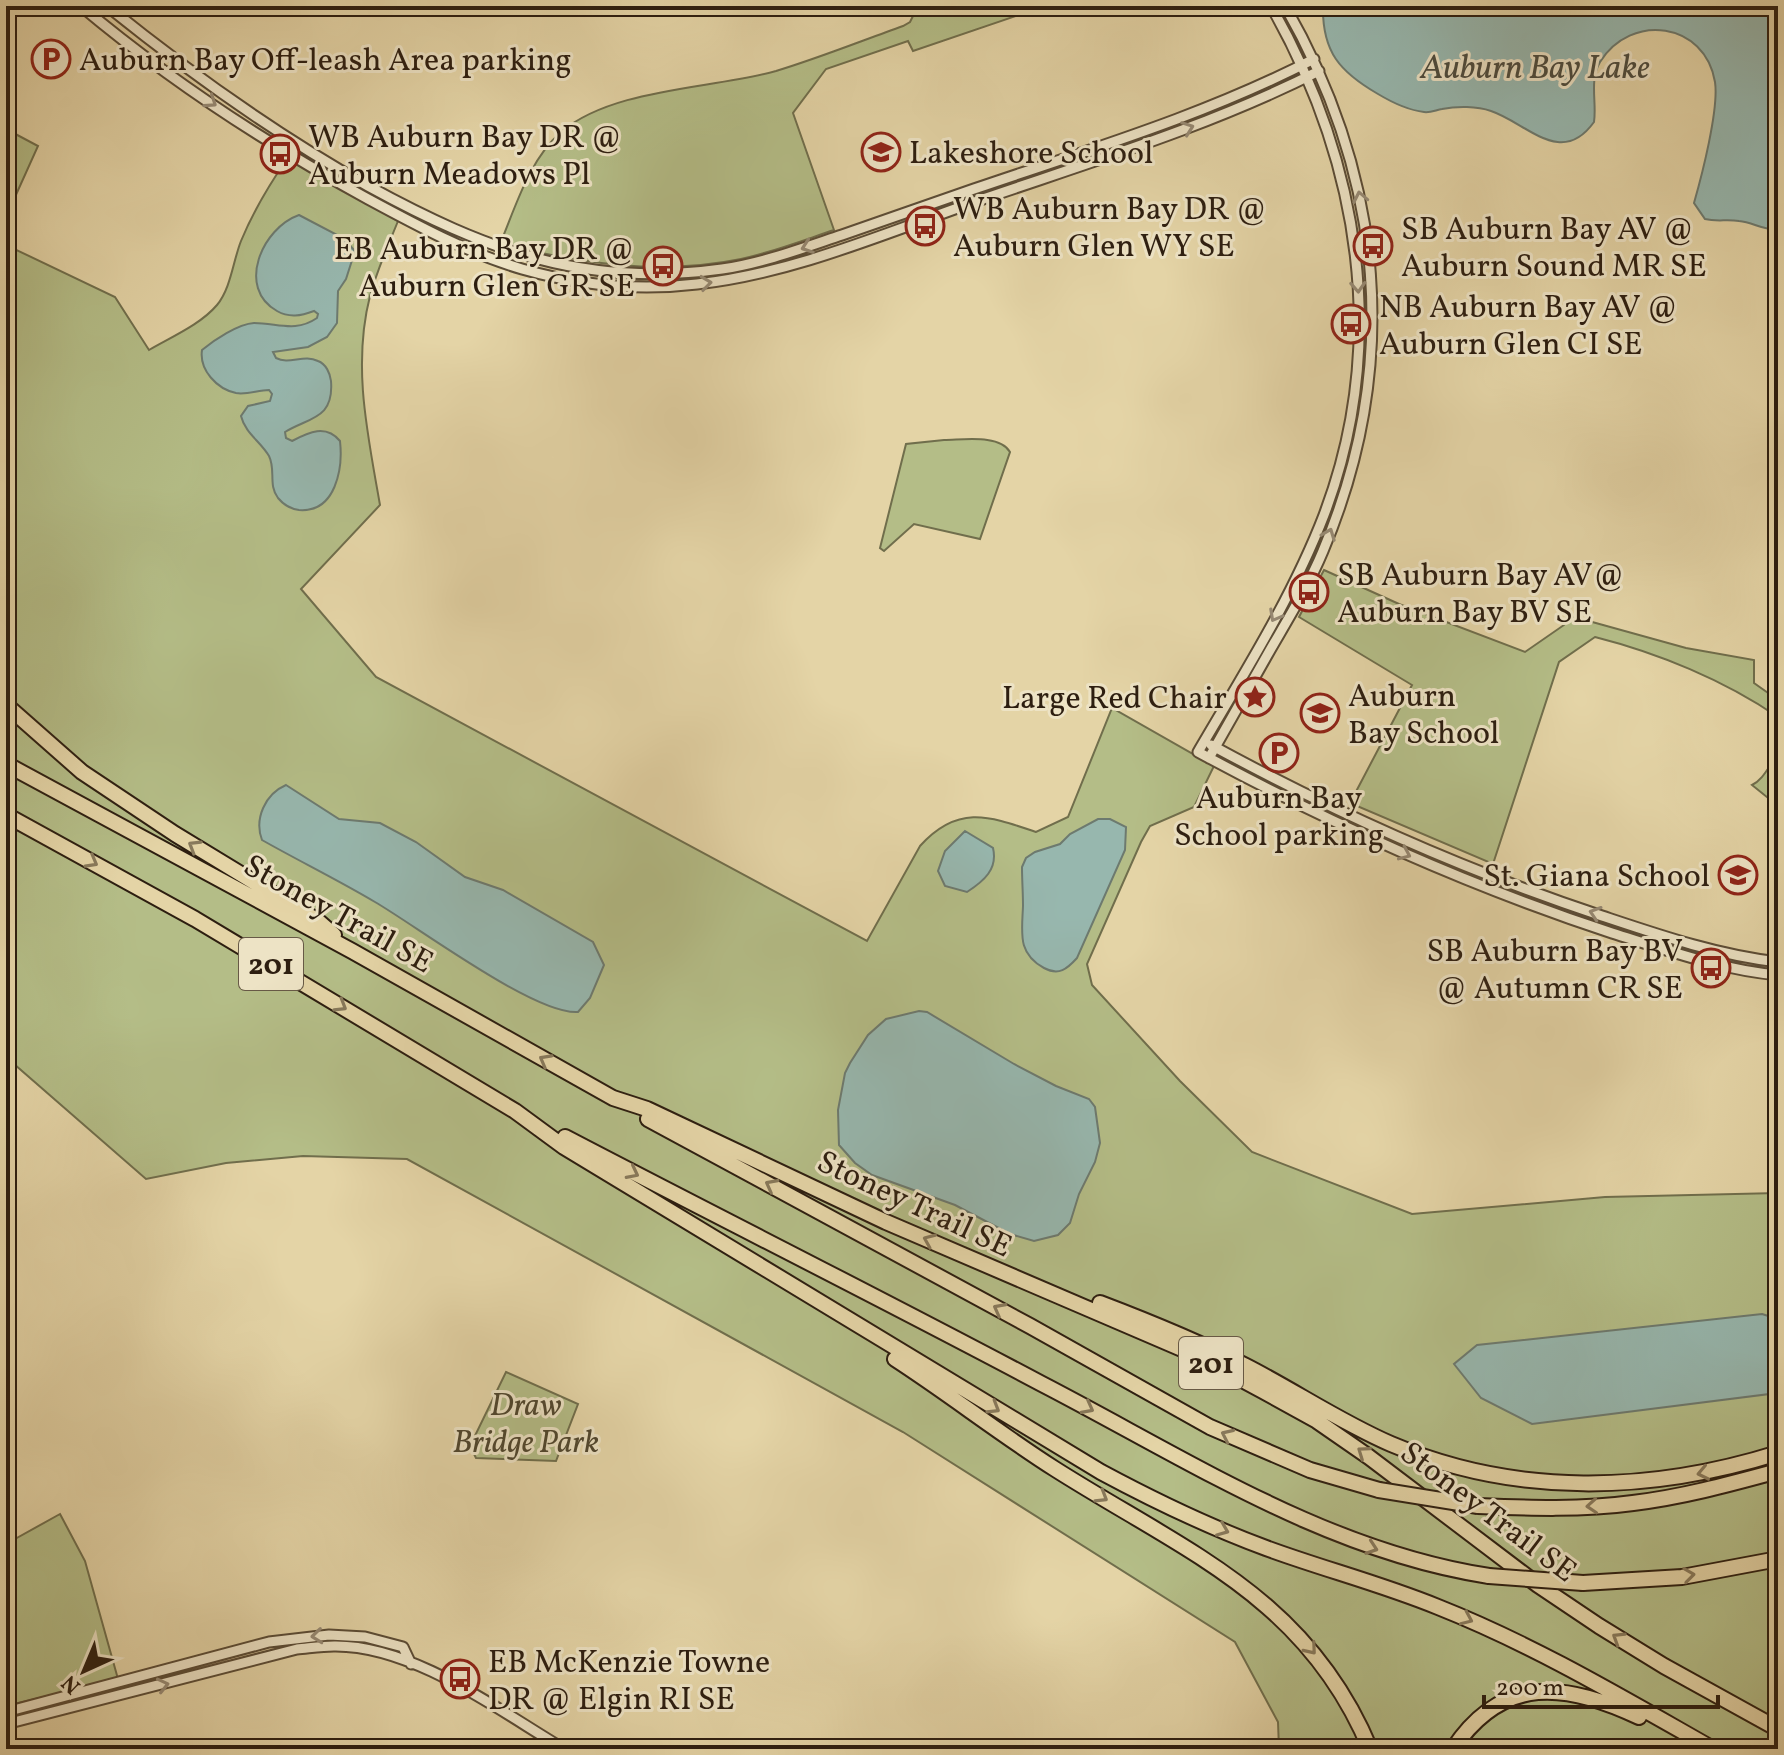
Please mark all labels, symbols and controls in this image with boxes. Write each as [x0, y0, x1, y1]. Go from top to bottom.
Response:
parking icon: Auburn Bay Off-leash Area parking [30, 38, 72, 80]
place label: Auburn Bay Off-leash Area parking [79, 40, 572, 84]
water label: Auburn Bay Lake [1419, 46, 1650, 93]
one-way arrow [202, 92, 216, 107]
place label: WB Auburn Bay DR @ Auburn Meadows Pl [308, 117, 622, 198]
one-way arrow [1180, 122, 1194, 138]
school or university icon: Lakeshore School [860, 131, 902, 173]
bus stop icon: WB Auburn Bay DR @ Auburn Meadows Pl [259, 133, 301, 175]
place label: Lakeshore School [909, 133, 1153, 177]
place label: WB Auburn Bay DR @ Auburn Glen WY SE [953, 189, 1267, 270]
one-way arrow [1352, 190, 1369, 203]
bus stop icon: WB Auburn Bay DR @ Auburn Glen WY SE [904, 205, 946, 247]
place label: SB Auburn Bay AV @ Auburn Sound MR SE [1401, 209, 1707, 290]
bus stop icon: SB Auburn Bay AV @ Auburn Sound MR SE [1352, 225, 1394, 267]
place label: EB Auburn Bay DR @ Auburn Glen GR SE [334, 229, 635, 310]
one-way arrow [801, 237, 815, 253]
bus stop icon: EB Auburn Bay DR @ Auburn Glen GR SE [642, 245, 684, 287]
one-way arrow [699, 275, 713, 292]
one-way arrow [1350, 281, 1367, 294]
place label: NB Auburn Bay AV @ Auburn Glen CI SE [1379, 287, 1678, 368]
bus stop icon: NB Auburn Bay AV @ Auburn Glen CI SE [1330, 303, 1372, 345]
one-way arrow [1319, 528, 1336, 542]
place label: SB Auburn Bay AV@ Auburn Bay BV SE [1337, 555, 1625, 636]
bus stop icon: SB Auburn Bay AV@ Auburn Bay BV SE [1288, 571, 1330, 613]
one-way arrow [1270, 608, 1285, 622]
place icon: Large Red Chair [1234, 676, 1276, 718]
place label: Auburn Bay School [1348, 676, 1499, 757]
place label: Large Red Chair [1002, 678, 1227, 722]
school or university icon: Auburn Bay School [1299, 692, 1341, 734]
parking icon: Auburn Bay School parking [1258, 732, 1300, 774]
place label: Auburn Bay School parking [1174, 778, 1384, 859]
one-way arrow [188, 840, 203, 856]
one-way arrow [1397, 844, 1411, 860]
street label: Stoney Trail SE [235, 845, 440, 986]
one-way arrow [83, 852, 98, 868]
school or university icon: St. Giana School [1717, 854, 1759, 896]
place label: St. Giana School [1483, 856, 1710, 900]
one-way arrow [1589, 907, 1603, 923]
place label: SB Auburn Bay BV @ Autumn CR SE [1426, 931, 1683, 1012]
road number: 201 [239, 938, 303, 990]
bus stop icon: SB Auburn Bay BV @ Autumn CR SE [1690, 947, 1732, 989]
one-way arrow [332, 997, 347, 1012]
one-way arrow [539, 1054, 554, 1070]
street label: Stoney Trail SE [809, 1141, 1018, 1270]
one-way arrow [625, 1163, 640, 1178]
one-way arrow [765, 1180, 779, 1195]
one-way arrow [923, 1233, 937, 1249]
one-way arrow [994, 1303, 1008, 1319]
road number: 201 [1179, 1337, 1243, 1389]
park label: Draw Bridge Park [453, 1385, 599, 1466]
one-way arrow [985, 1398, 1000, 1414]
one-way arrow [1080, 1398, 1095, 1413]
one-way arrow [1221, 1429, 1235, 1445]
street label: Stoney Trail SE [1390, 1432, 1585, 1594]
one-way arrow [1357, 1447, 1371, 1462]
one-way arrow [1696, 1463, 1709, 1480]
one-way arrow [1093, 1488, 1108, 1503]
one-way arrow [1585, 1497, 1598, 1514]
one-way arrow [1215, 1521, 1229, 1537]
one-way arrow [1364, 1538, 1378, 1555]
one-way arrow [1682, 1567, 1696, 1584]
one-way arrow [1459, 1610, 1473, 1626]
one-way arrow [310, 1628, 323, 1645]
north arrow [44, 1631, 124, 1711]
one-way arrow [1612, 1633, 1627, 1648]
one-way arrow [1301, 1640, 1316, 1655]
place label: EB McKenzie Towne DR @ Elgin RI SE [488, 1642, 770, 1723]
bus stop icon: EB McKenzie Towne DR @ Elgin RI SE [439, 1658, 481, 1700]
scale bar [1484, 1659, 1718, 1709]
text: N [55, 1667, 88, 1700]
text: 200 m [1496, 1672, 1564, 1706]
one-way arrow [156, 1677, 169, 1694]

